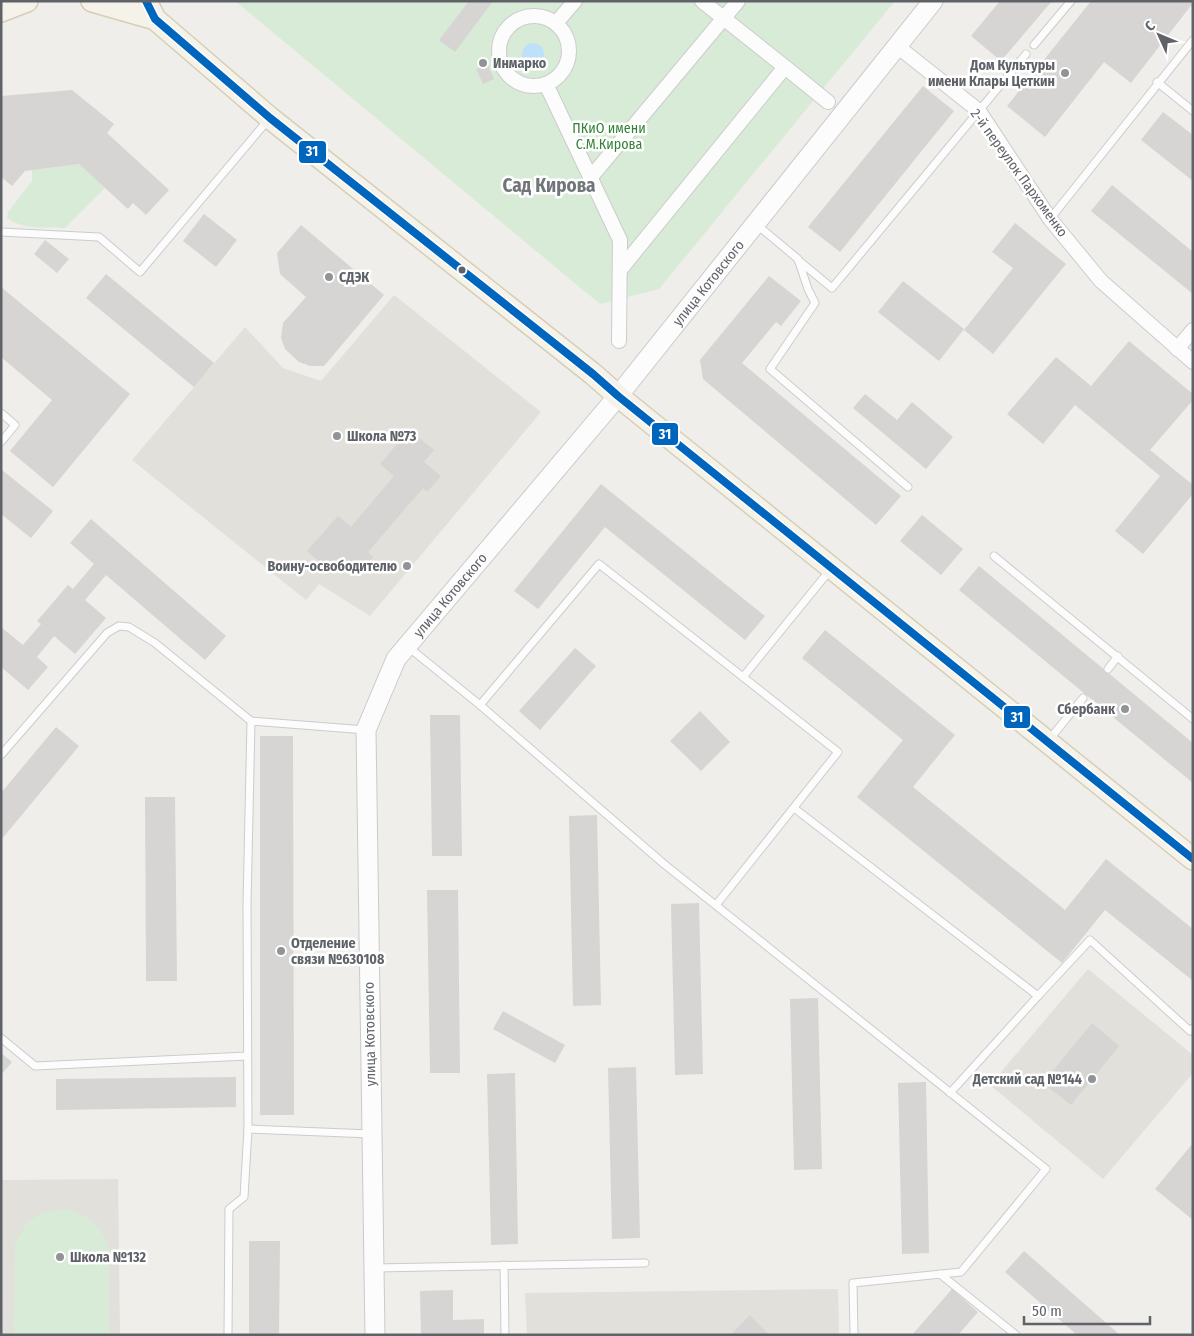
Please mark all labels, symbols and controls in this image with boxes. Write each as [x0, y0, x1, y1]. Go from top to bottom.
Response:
north arrow [1134, 10, 1184, 60]
text: С [1141, 17, 1159, 35]
place label: Инмарко [493, 55, 547, 72]
marker: Инмарко [477, 57, 489, 69]
place label: Дом Культуры имени Клары Цеткин [928, 57, 1055, 90]
marker: Дом Культуры имени Клары Цеткин [1059, 67, 1071, 79]
street label: 2-й переулок Пархоменко [967, 106, 1071, 240]
park label: ПКиО имени С.М.Кирова [572, 120, 646, 153]
line badge: 31 [298, 140, 327, 164]
text: 31 [305, 143, 318, 160]
district label: Сад Кирова [502, 174, 596, 197]
street label: улица Котовского [669, 237, 748, 329]
unlabelled marker [457, 265, 467, 275]
place label: СДЭК [339, 269, 370, 286]
marker: СДЭК [323, 271, 335, 283]
line badge: 31 [651, 422, 679, 446]
text: 31 [658, 426, 671, 443]
place label: Школа №73 [347, 428, 417, 445]
marker: Школа №73 [331, 430, 343, 442]
street label: улица Котовского [410, 549, 490, 640]
place label: Воину-освободителю [268, 558, 397, 575]
marker: Воину-освободителю [401, 560, 413, 572]
place label: Сбербанк [1057, 701, 1116, 718]
marker: Сбербанк [1119, 703, 1131, 715]
line badge: 31 [1003, 705, 1031, 729]
text: 31 [1010, 709, 1023, 726]
place label: Отделение связи №630108 [291, 935, 385, 968]
marker: Отделение связи №630108 [275, 945, 287, 957]
street label: улица Котовского [361, 982, 379, 1086]
place label: Детский сад №144 [972, 1071, 1082, 1088]
marker: Детский сад №144 [1086, 1073, 1098, 1085]
place label: Школа №132 [70, 1249, 147, 1266]
marker: Школа №132 [54, 1251, 66, 1263]
scale bar [1024, 1294, 1150, 1326]
text: 50 m [1032, 1302, 1062, 1320]

